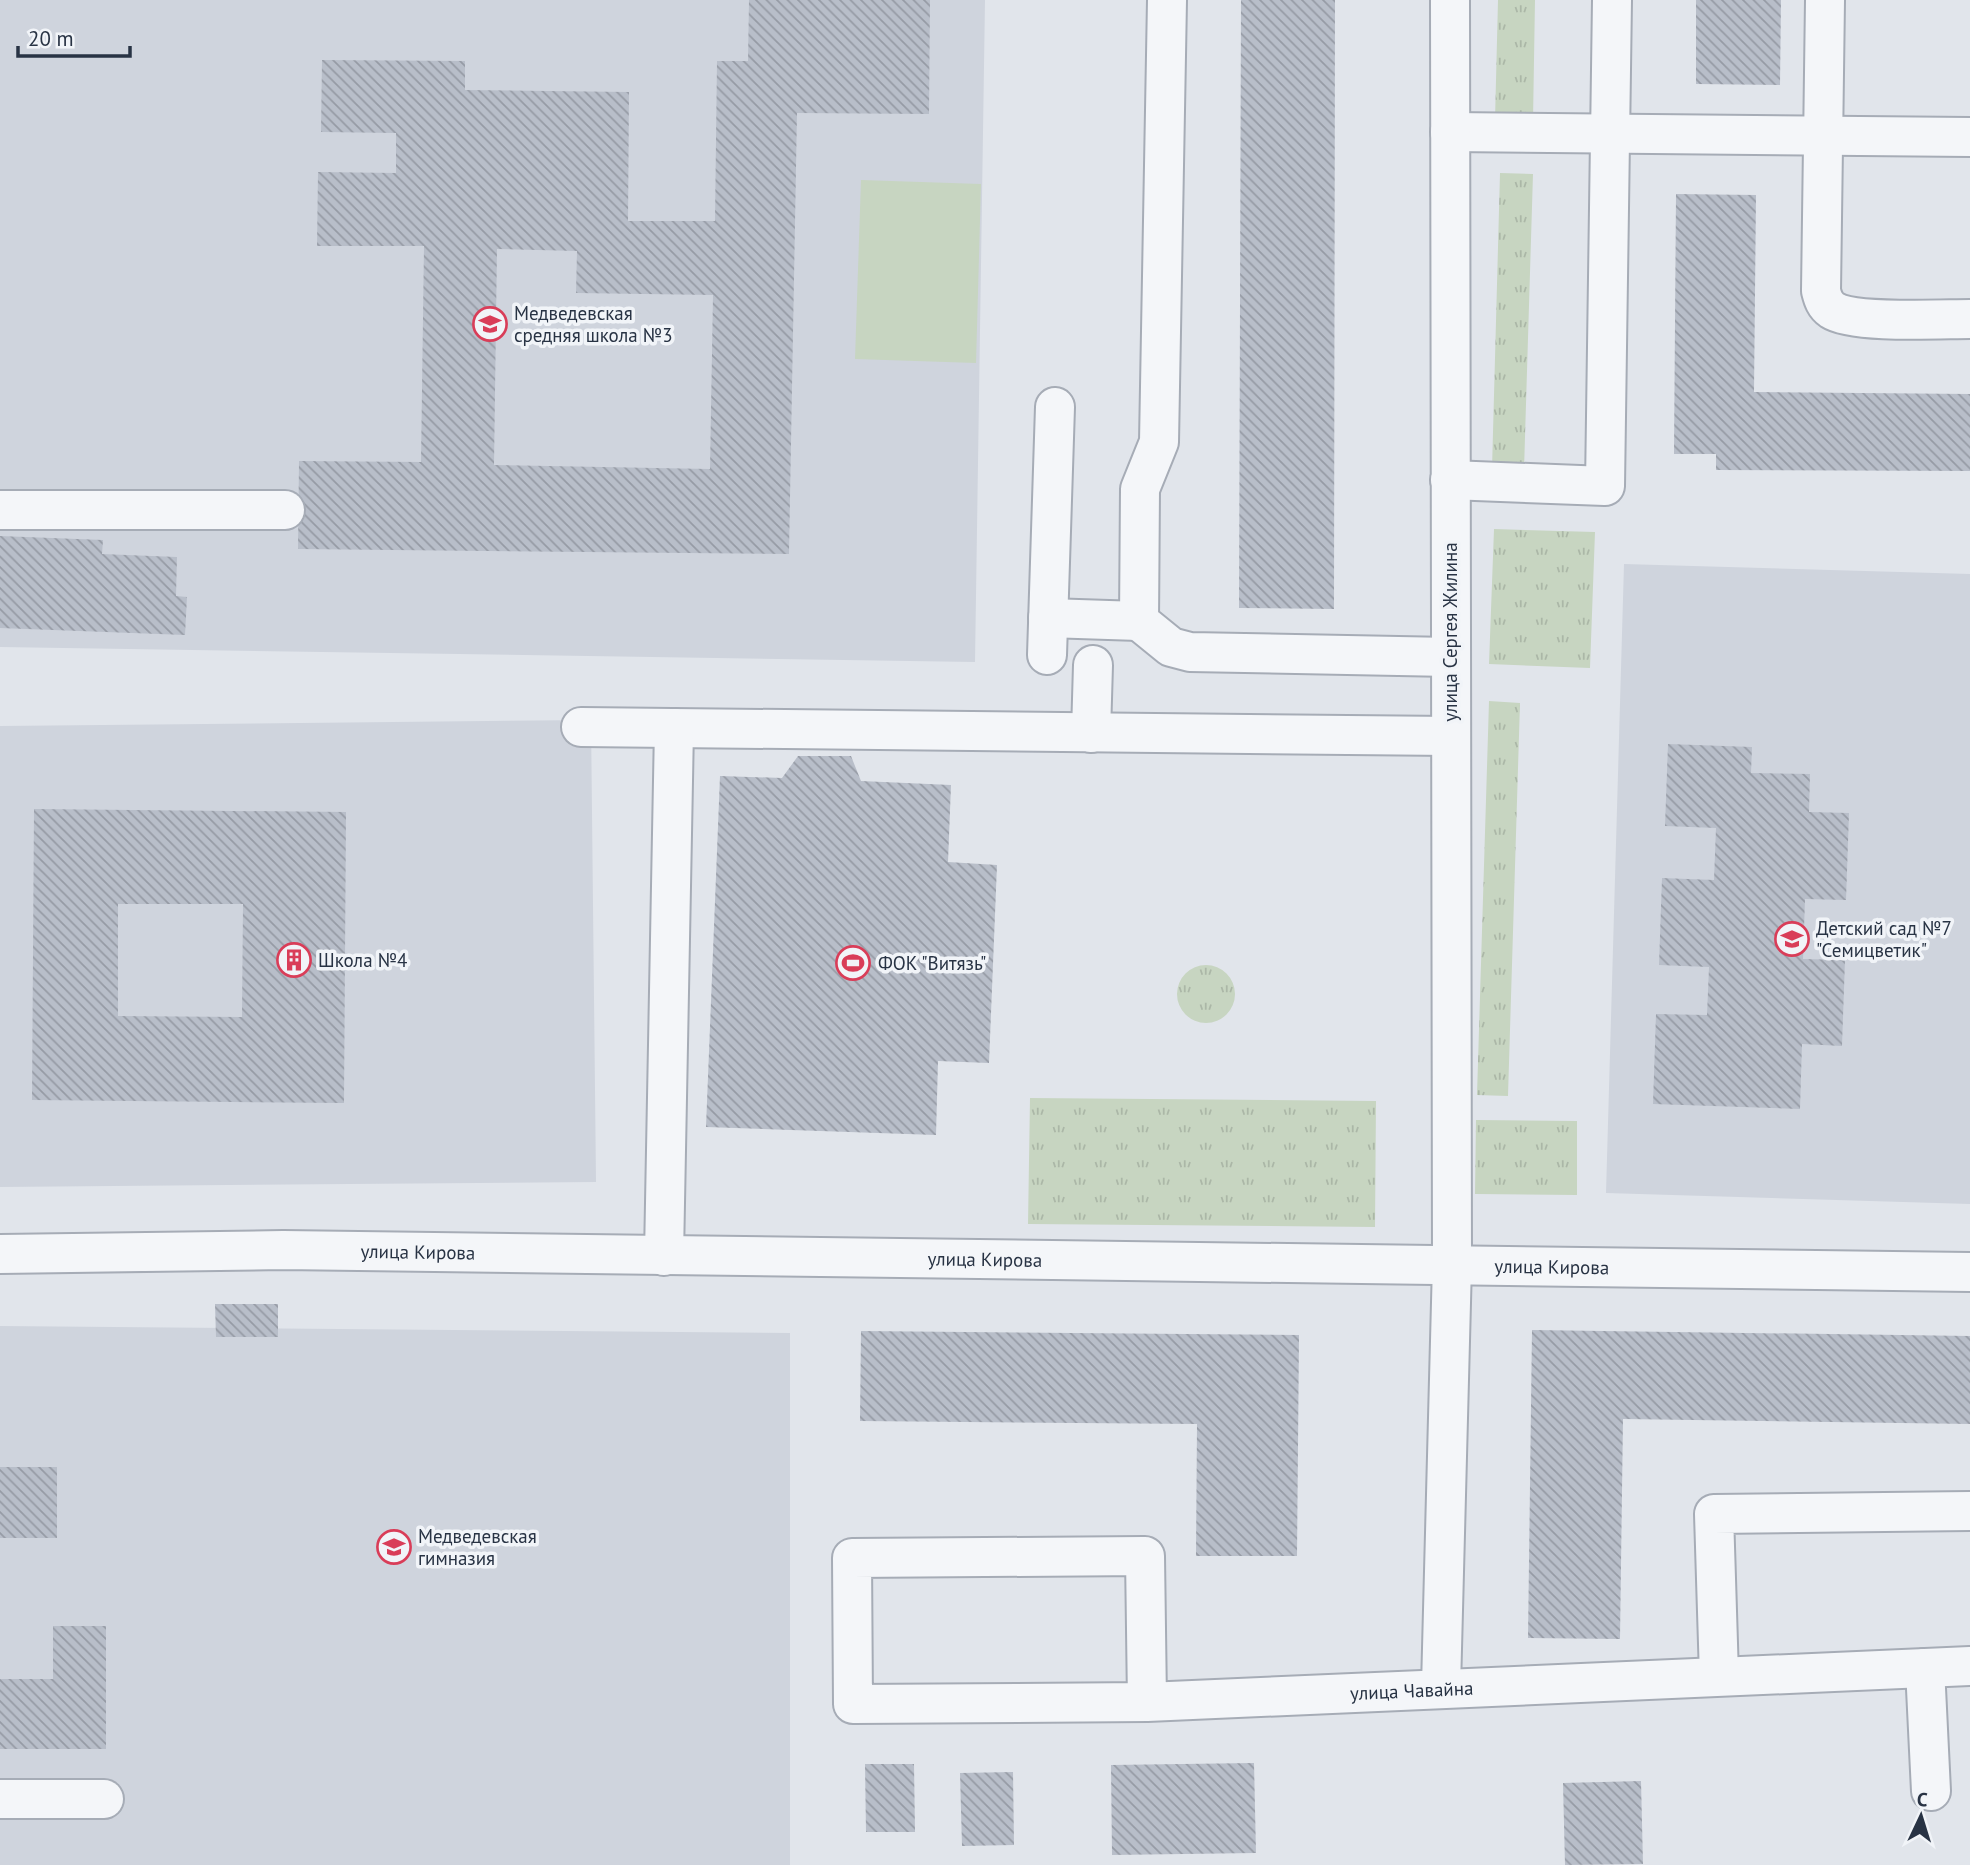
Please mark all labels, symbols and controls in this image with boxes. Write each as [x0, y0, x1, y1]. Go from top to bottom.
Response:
scale bar [18, 14, 130, 58]
text: 20 m [28, 25, 74, 52]
place label: Медведевская средняя школа №3 [514, 301, 673, 347]
school or university icon: Медведевская средняя школа №3 [471, 305, 509, 343]
street label: улица Сергея Жилина [1438, 542, 1462, 722]
place label: Детский сад №7 "Семицветик" [1816, 916, 1952, 962]
school or university icon: Детский сад №7 "Семицветик" [1773, 920, 1811, 958]
building icon: Школа №4 [275, 941, 313, 979]
sports icon: ФОК "Витязь" [834, 944, 872, 982]
place label: Школа №4 [318, 948, 407, 972]
place label: ФОК "Витязь" [878, 951, 986, 975]
street label: улица Кирова [360, 1239, 476, 1265]
street label: улица Кирова [927, 1246, 1042, 1272]
street label: улица Кирова [1494, 1254, 1609, 1279]
place label: Медведевская гимназия [418, 1524, 537, 1570]
school or university icon: Медведевская гимназия [375, 1528, 413, 1566]
street label: улица Чавайна [1350, 1676, 1474, 1705]
north arrow [1886, 1781, 1956, 1851]
text: С [1916, 1787, 1929, 1811]

